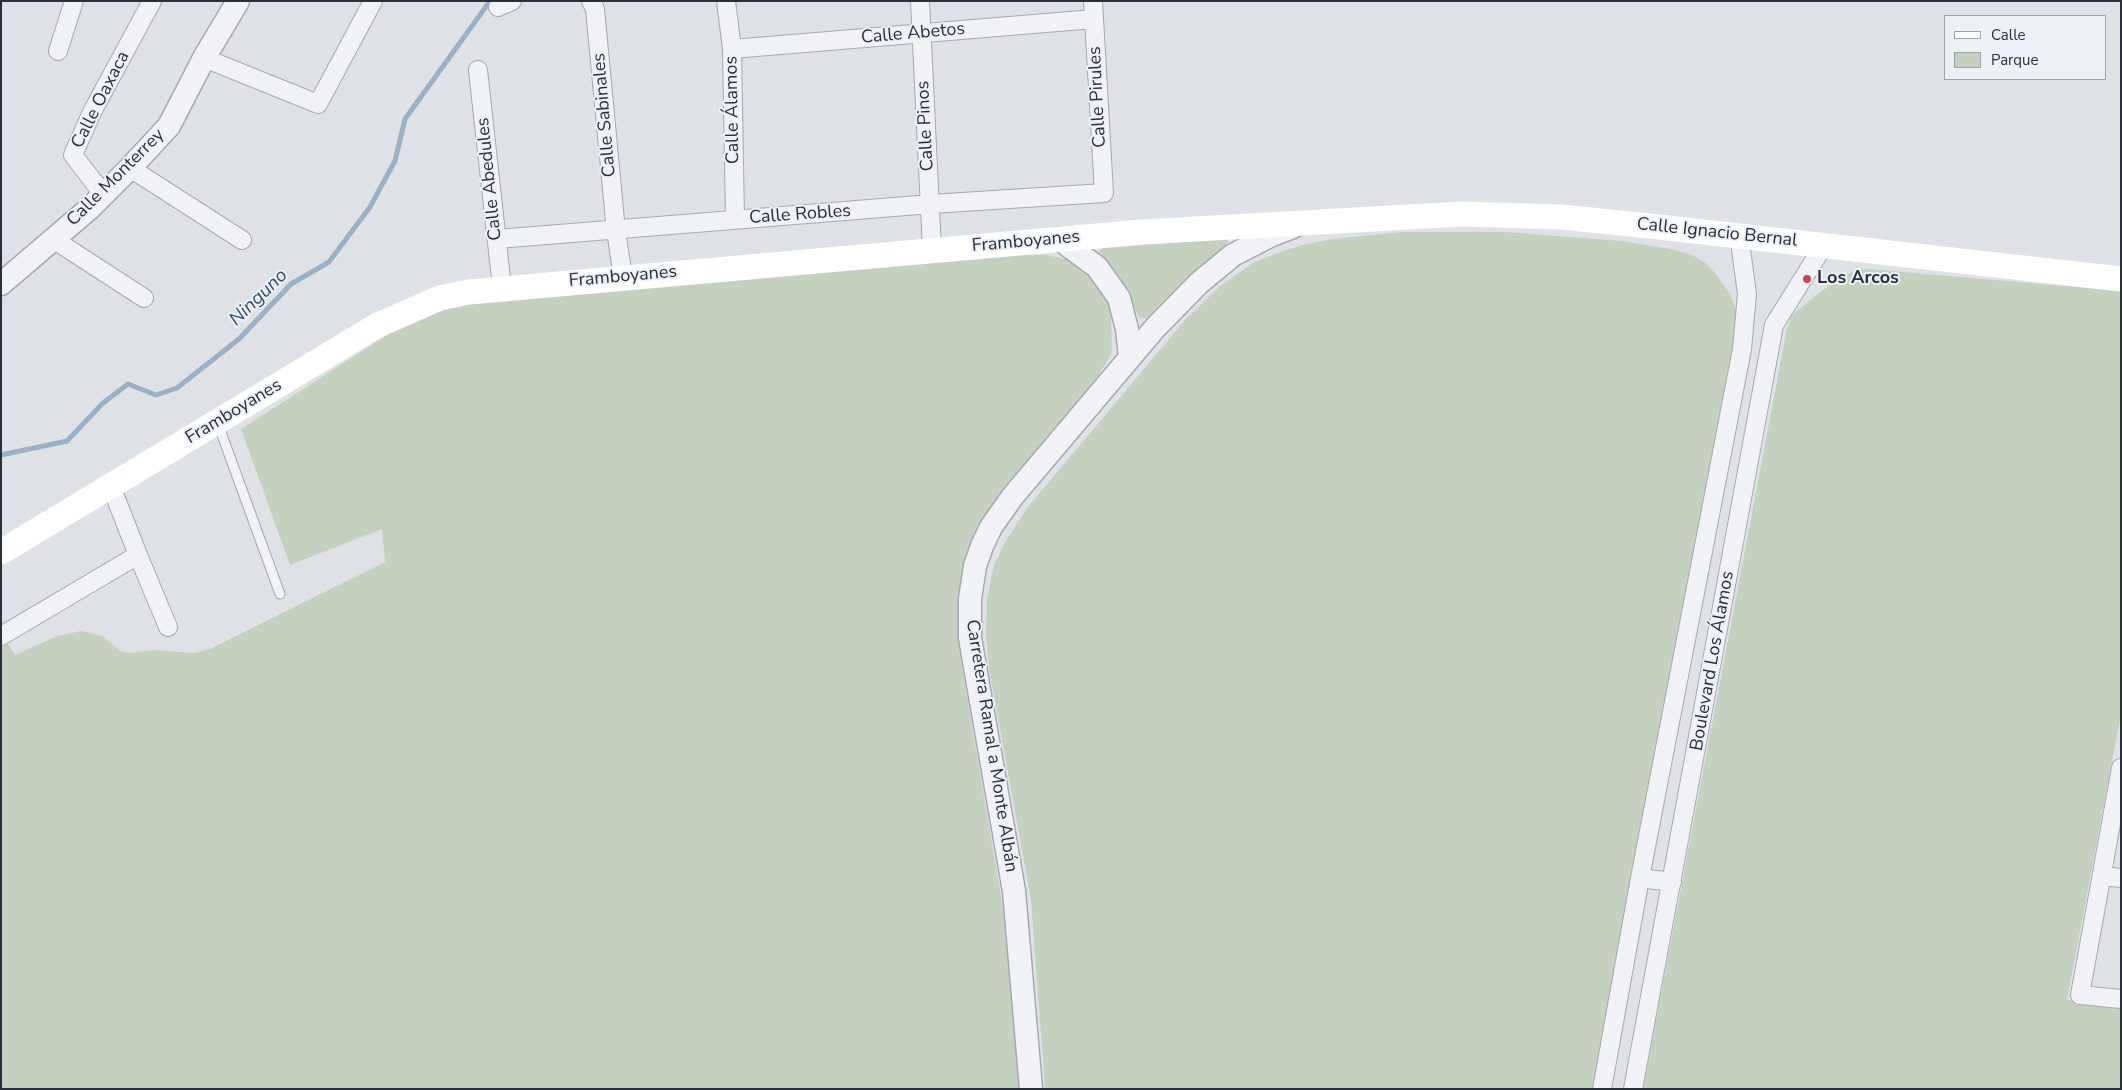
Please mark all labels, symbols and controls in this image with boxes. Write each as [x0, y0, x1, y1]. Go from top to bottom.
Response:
legend [1944, 15, 2107, 80]
street label: Calle Abetos [860, 19, 966, 49]
text: Calle [1991, 25, 2026, 45]
street label: Calle Pirules [1085, 46, 1111, 148]
street label: Calle Oaxaca [67, 48, 135, 152]
text: Parque [1991, 50, 2039, 70]
street label: Calle Sabinales [589, 52, 621, 178]
street label: Calle Álamos [721, 56, 745, 164]
street label: Calle Pinos [913, 80, 939, 172]
street label: Calle Abedules [473, 117, 507, 241]
street label: Calle Monterrey [63, 125, 169, 231]
street label: Calle Robles [748, 201, 852, 229]
street label: Calle Ignacio Bernal [1636, 214, 1798, 252]
street label: Framboyanes [971, 227, 1081, 257]
street label: Framboyanes [568, 262, 678, 292]
water label: Ninguno [225, 265, 293, 331]
place label: Los Arcos [1817, 268, 1899, 290]
marker: Los Arcos [1801, 273, 1813, 285]
street label: Framboyanes [182, 375, 286, 449]
street label: Boulevard Los Álamos [1687, 569, 1739, 753]
street label: Carretera Ramal a Monte Albán [960, 618, 1022, 874]

